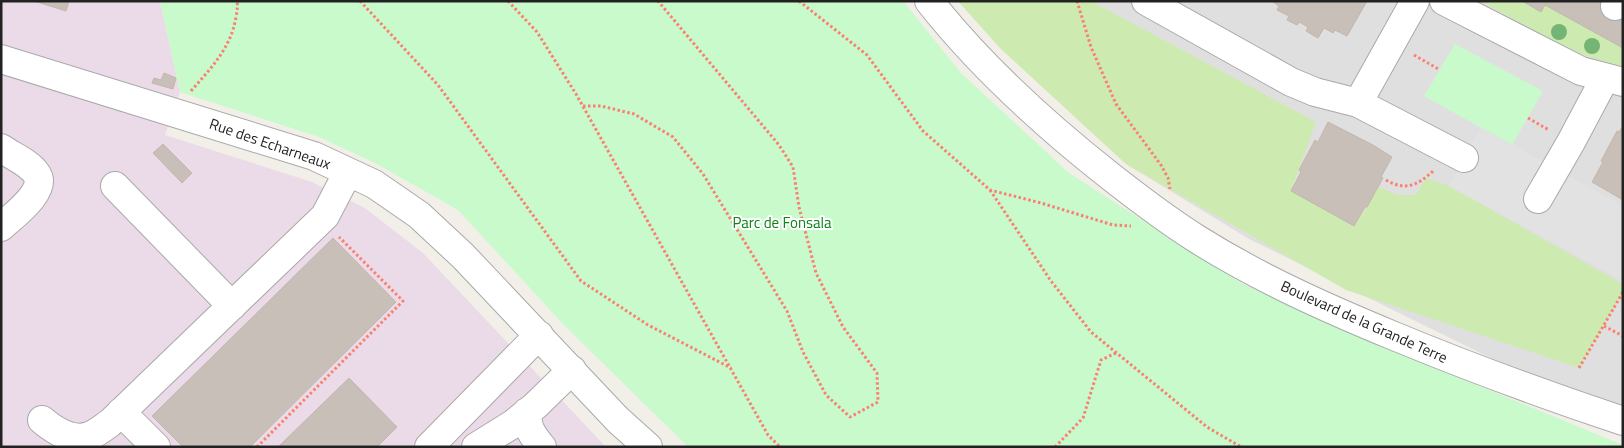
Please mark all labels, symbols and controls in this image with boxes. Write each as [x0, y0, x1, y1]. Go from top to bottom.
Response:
street label: Rue des Echarneaux [206, 112, 334, 175]
park label: Parc de Fonsala [732, 211, 832, 234]
street label: Boulevard de la Grande Terre [1277, 274, 1451, 369]

